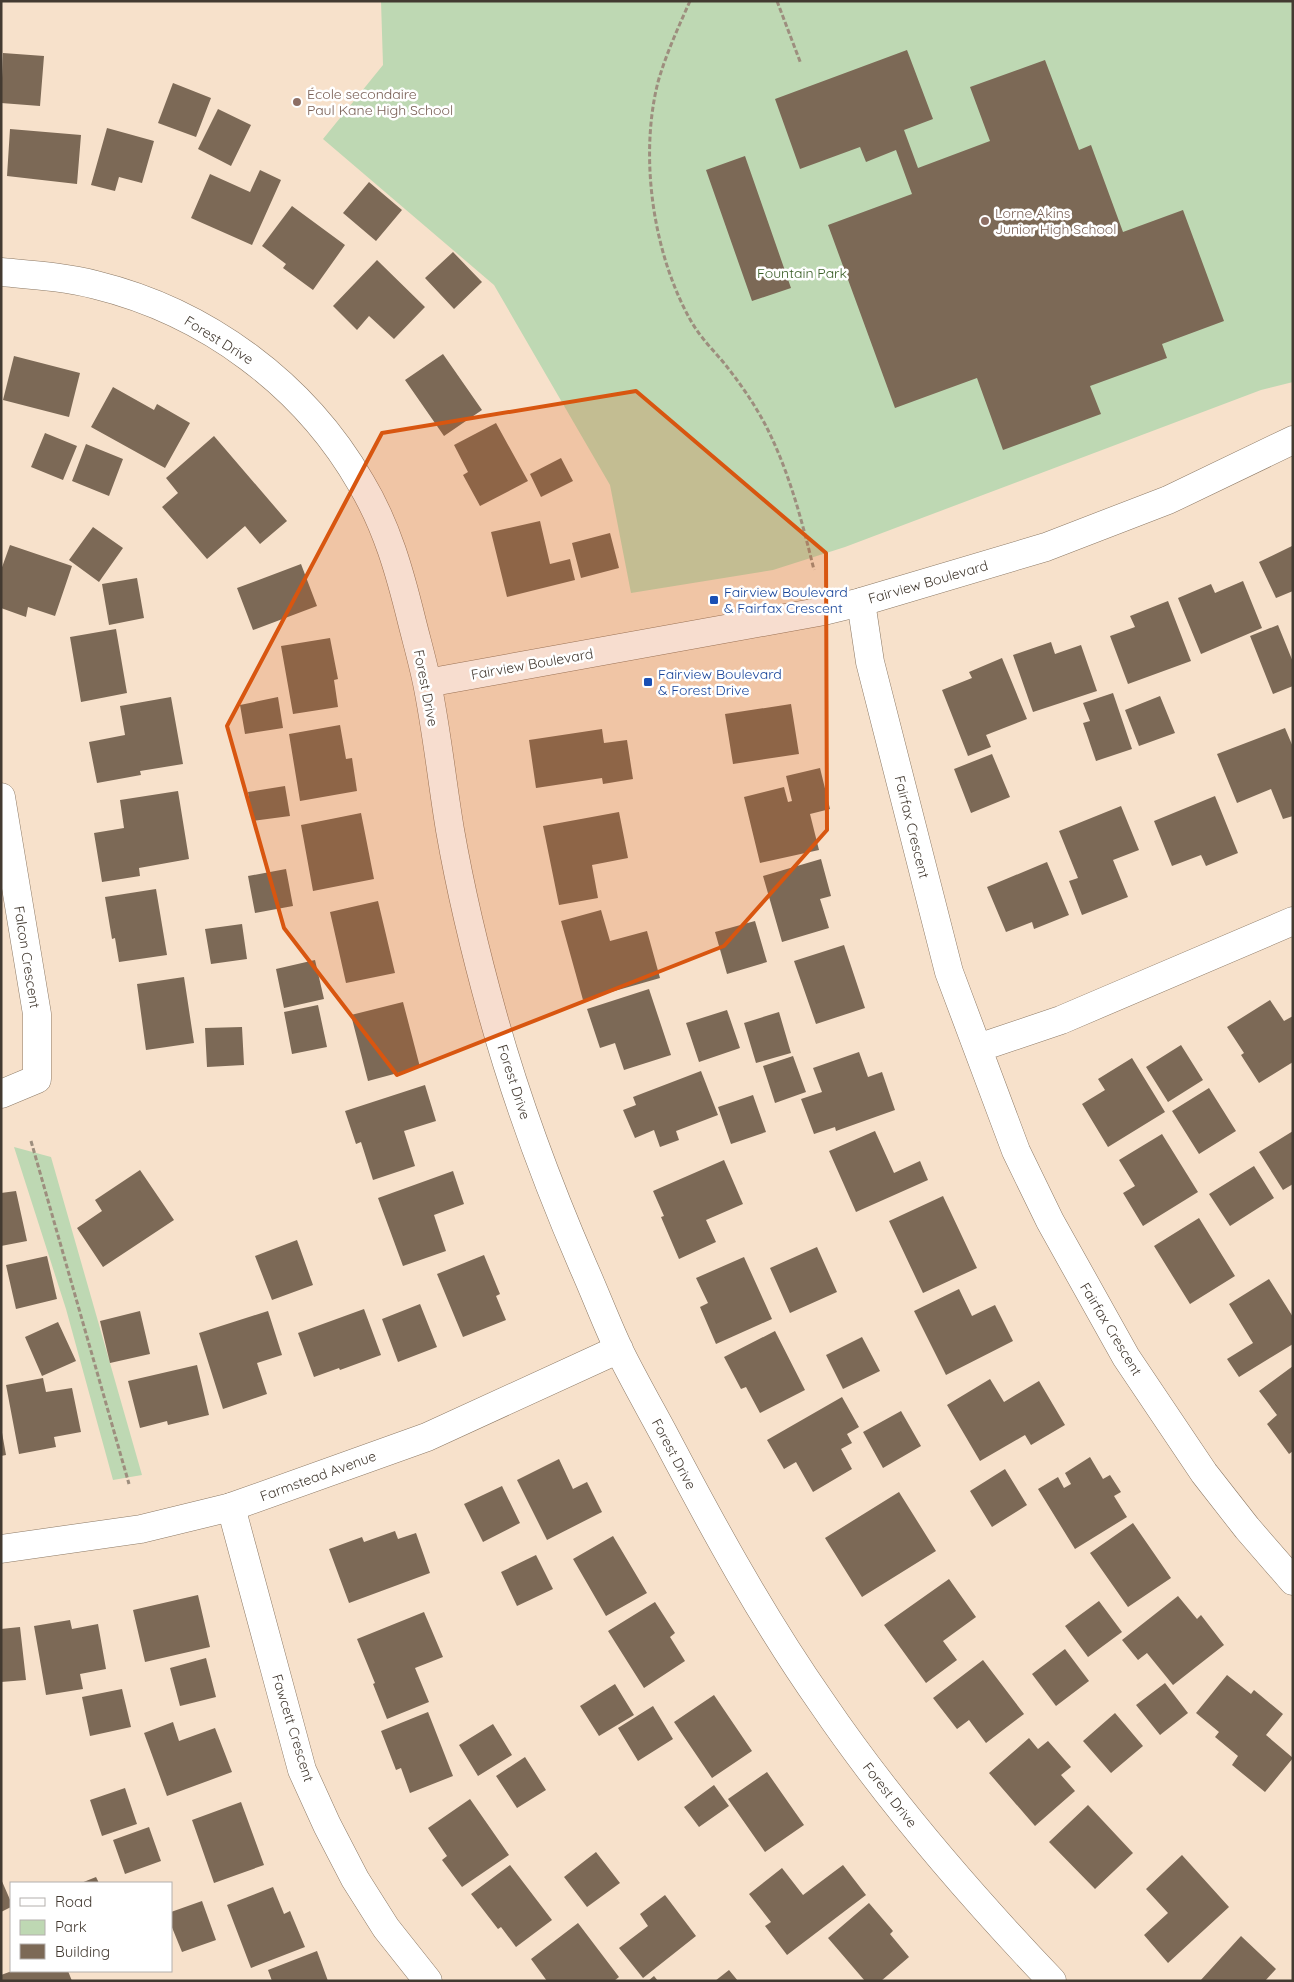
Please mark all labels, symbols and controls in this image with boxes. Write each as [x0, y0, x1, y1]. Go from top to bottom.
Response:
place label: École secondaire Paul Kane High School [307, 85, 453, 119]
marker: École secondaire Paul Kane High School [291, 96, 303, 108]
place label: Lorne Akins Junior High School [995, 204, 1117, 238]
marker: Lorne Akins Junior High School [979, 215, 991, 227]
park label: Fountain Park [757, 264, 847, 282]
street label: Forest Drive [181, 312, 257, 368]
street label: Fairview Boulevard [866, 556, 990, 608]
place label: Fairview Boulevard & Fairfax Crescent [724, 583, 848, 617]
marker: Fairview Boulevard & Fairfax Crescent [708, 594, 720, 606]
street label: Fairview Boulevard [470, 644, 594, 684]
street label: Forest Drive [410, 648, 442, 728]
place label: Fairview Boulevard & Forest Drive [658, 665, 782, 699]
marker: Fairview Boulevard & Forest Drive [642, 676, 654, 688]
street label: Fairfax Crescent [891, 774, 934, 881]
street label: Falcon Crescent [10, 904, 44, 1010]
street label: Forest Drive [493, 1042, 535, 1122]
street label: Fairfax Crescent [1076, 1279, 1146, 1379]
street label: Forest Drive [648, 1415, 700, 1493]
street label: Farmstead Avenue [258, 1447, 379, 1505]
street label: Fawcett Crescent [268, 1672, 318, 1784]
street label: Forest Drive [859, 1759, 921, 1831]
legend [10, 1882, 172, 1972]
text: Road [55, 1892, 92, 1911]
text: Park [55, 1917, 87, 1936]
text: Building [55, 1942, 110, 1961]

